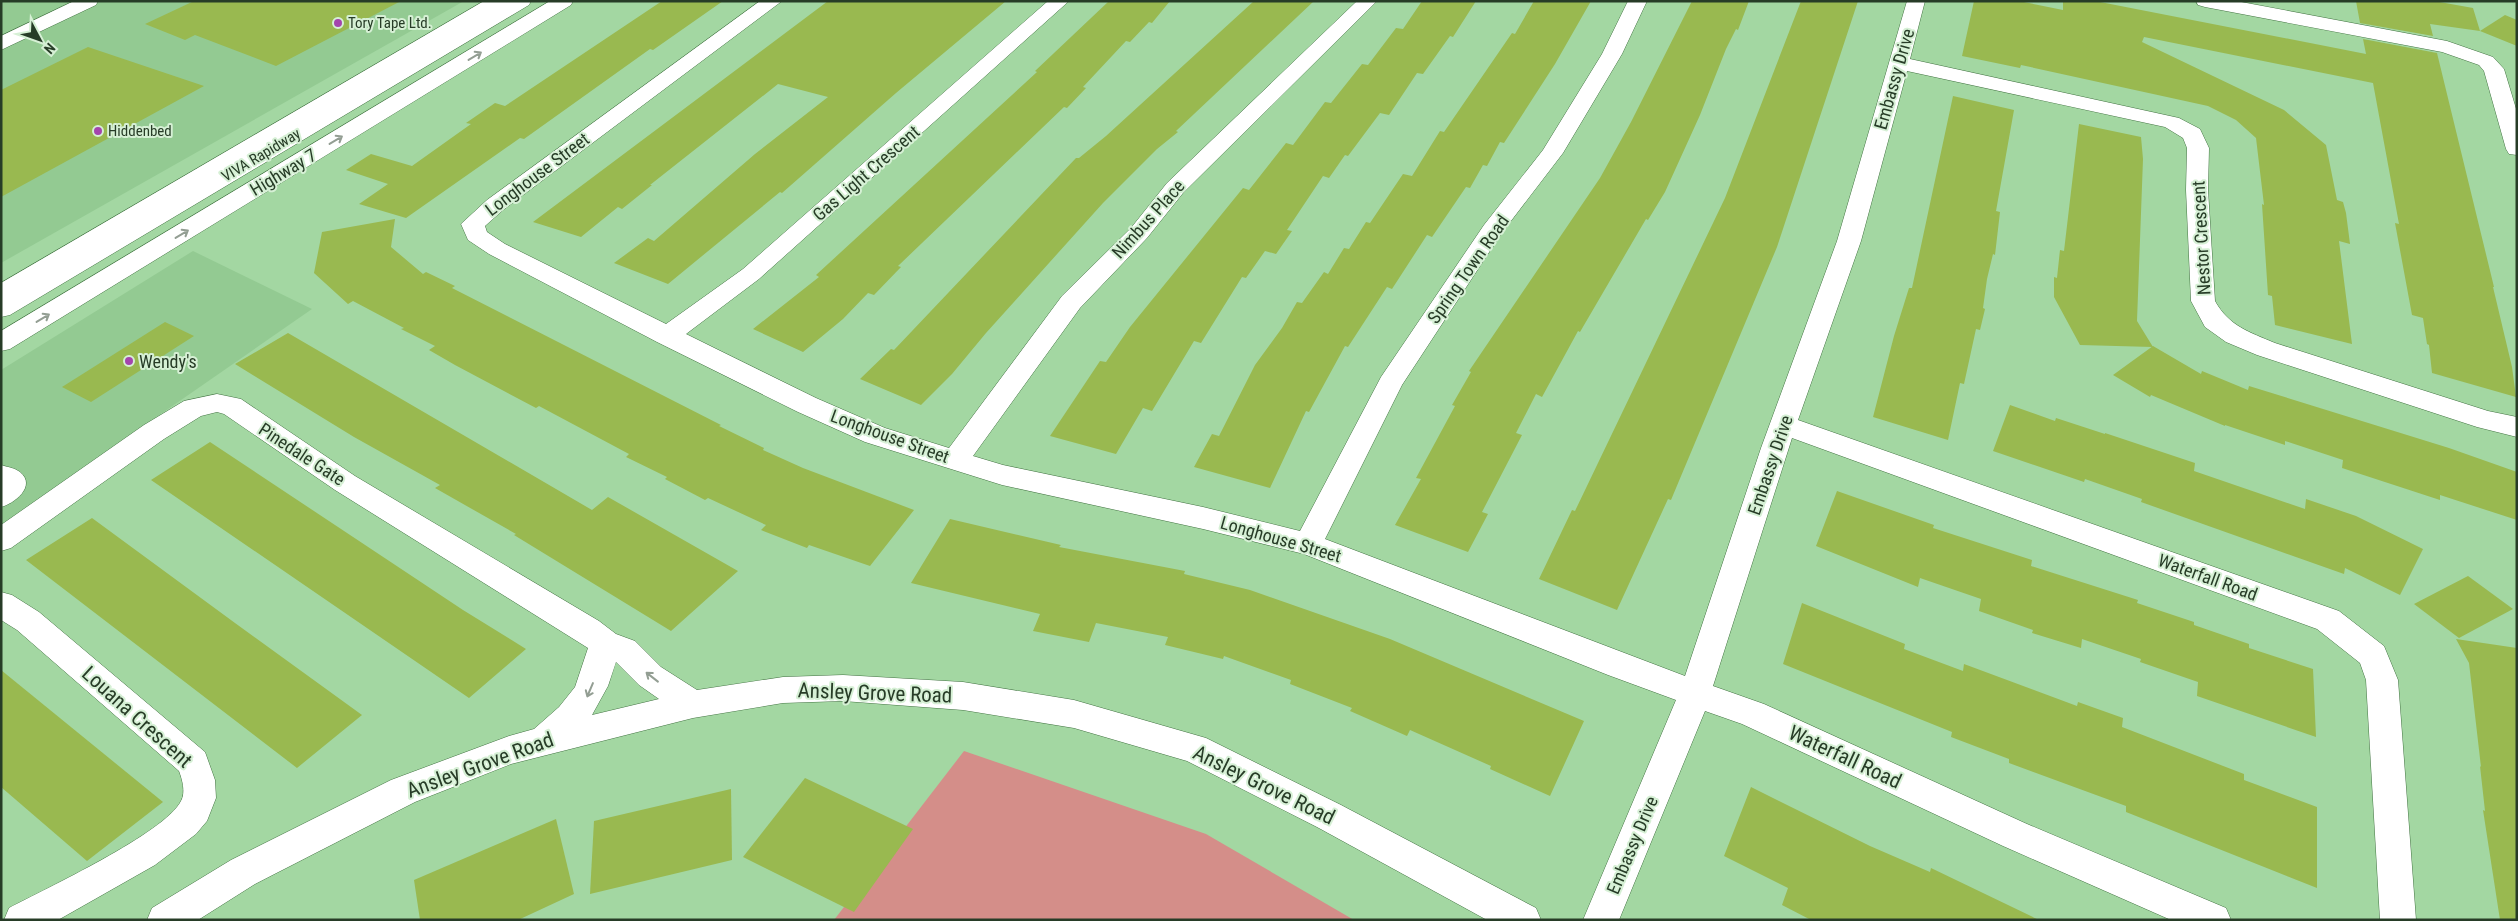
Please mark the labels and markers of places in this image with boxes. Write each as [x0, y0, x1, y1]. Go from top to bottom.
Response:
place label: Tory Tape Ltd. [348, 14, 432, 32]
marker: Tory Tape Ltd. [332, 17, 344, 29]
place label: Hiddenbed [108, 122, 172, 140]
marker: Hiddenbed [92, 125, 104, 137]
place label: Wendy's [139, 351, 197, 372]
marker: Wendy's [123, 355, 135, 367]

